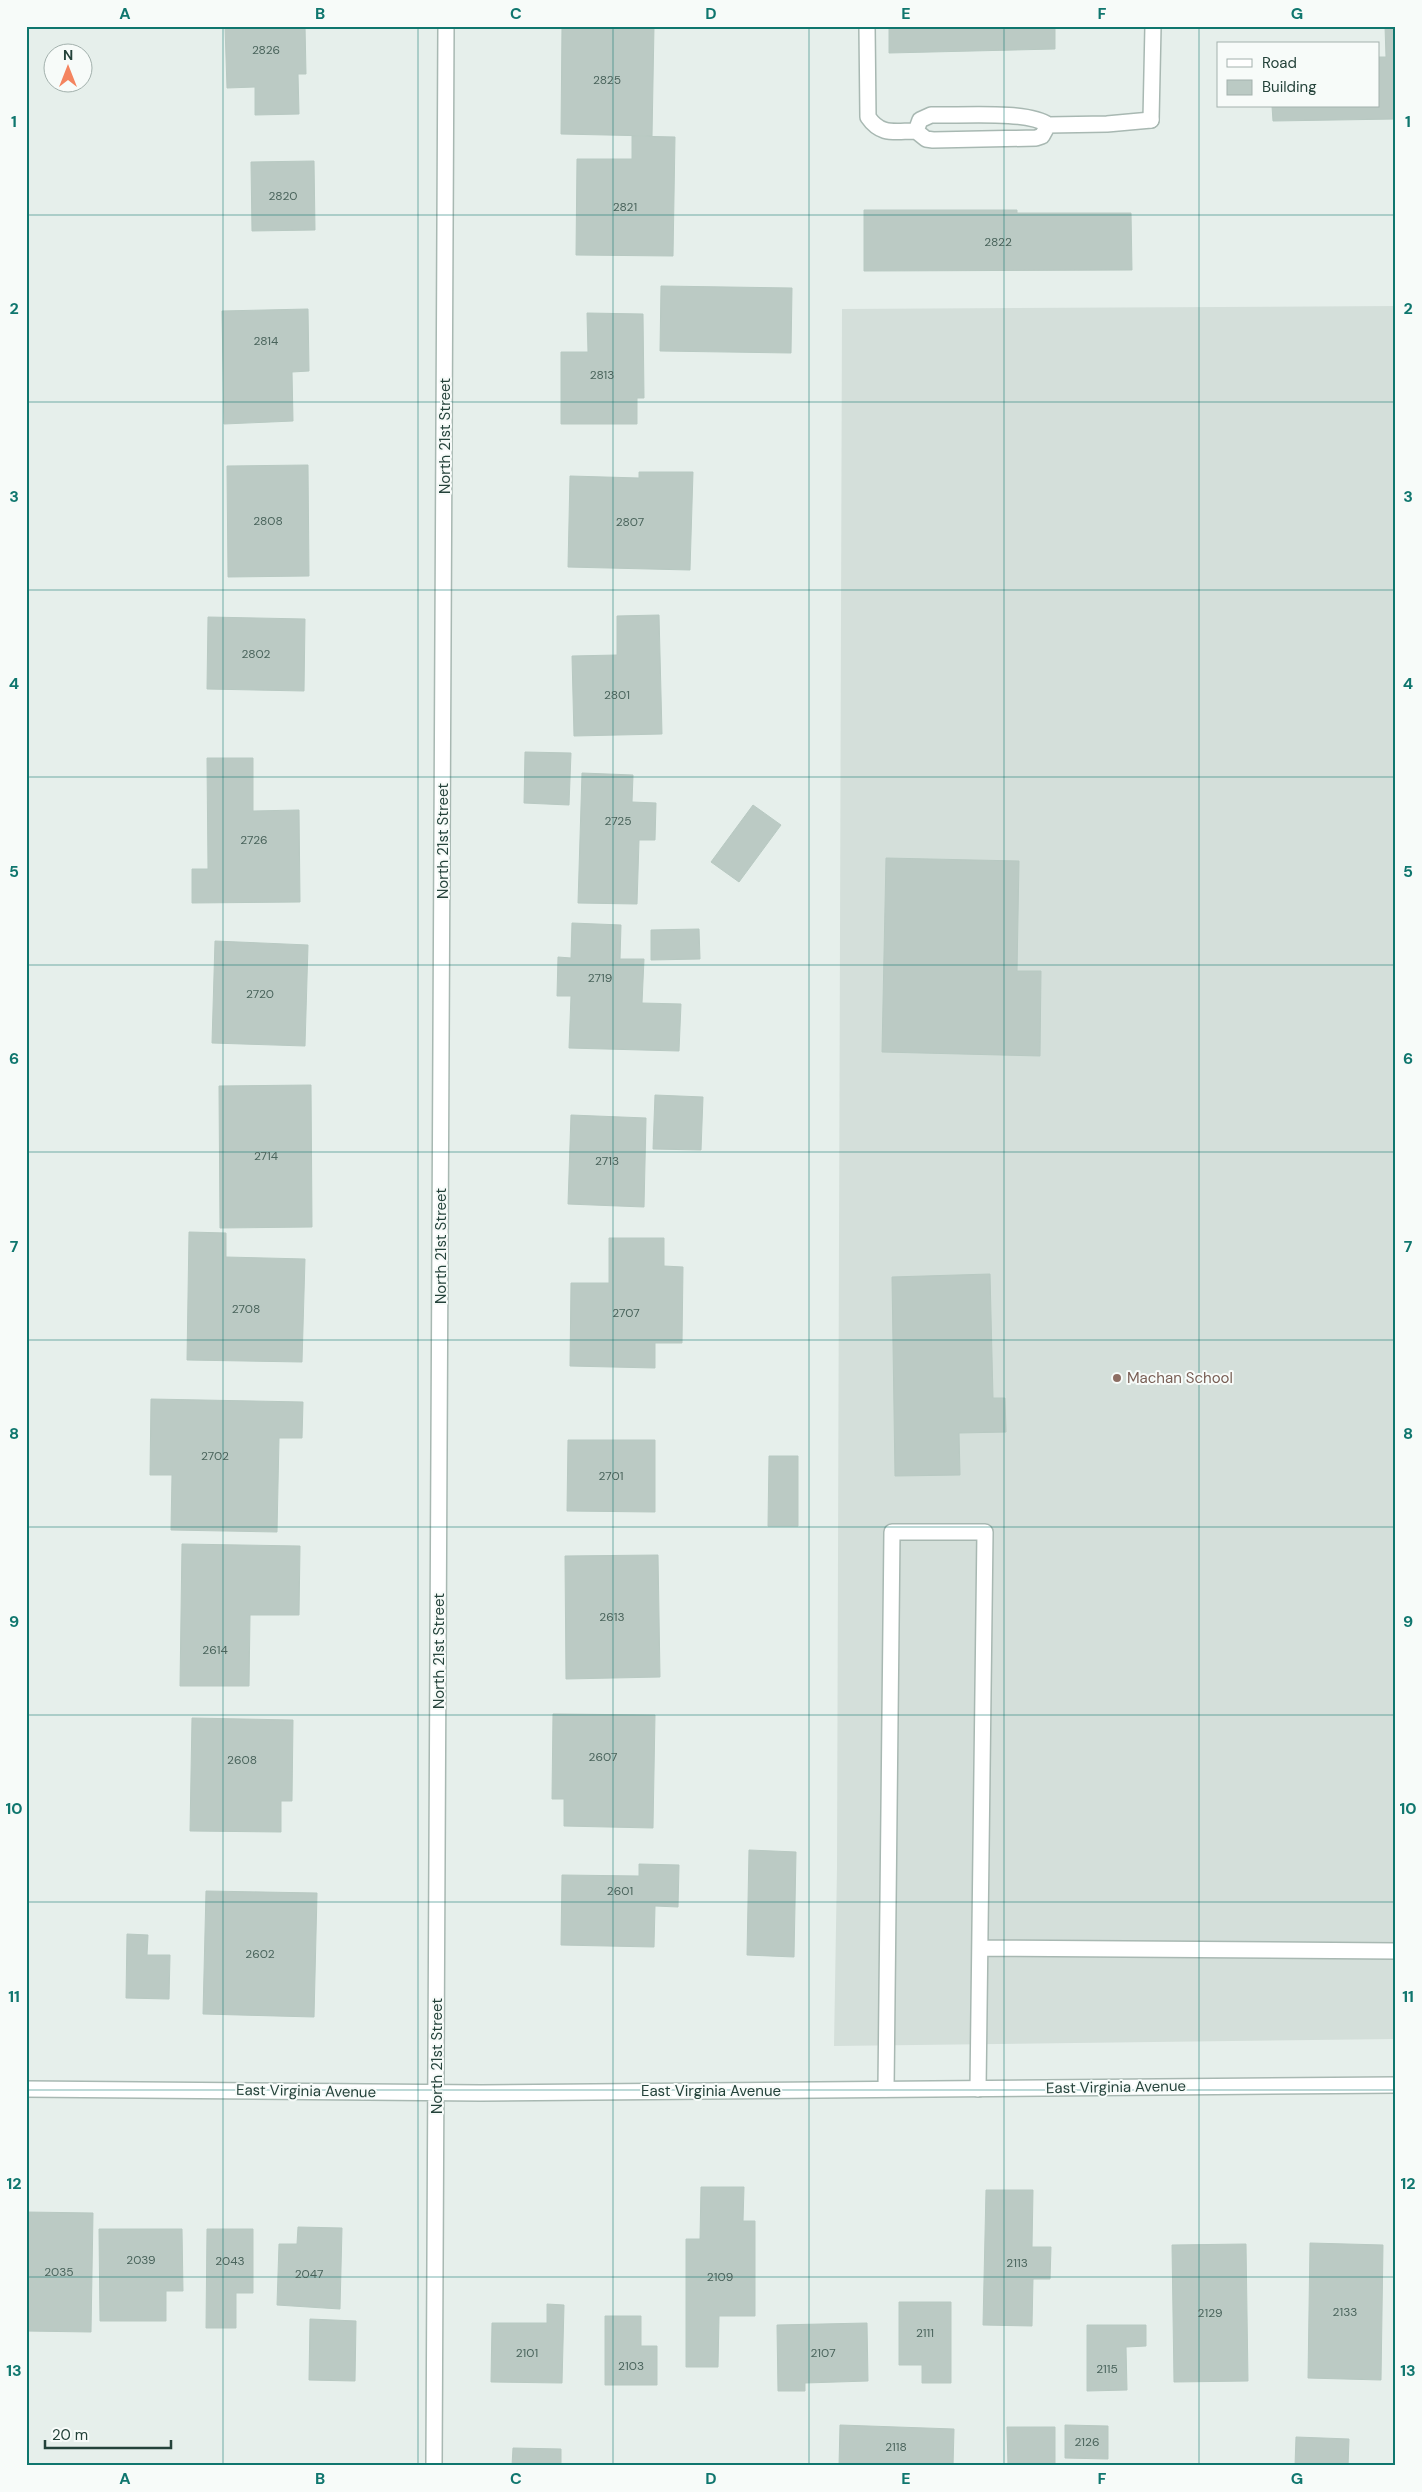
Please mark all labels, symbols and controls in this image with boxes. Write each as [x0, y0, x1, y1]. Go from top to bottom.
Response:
text: A [119, 3, 131, 24]
text: B [315, 3, 325, 24]
text: C [510, 3, 522, 24]
text: D [705, 3, 717, 24]
text: E [901, 3, 911, 24]
text: F [1098, 3, 1107, 24]
text: G [1291, 3, 1303, 24]
north arrow [42, 42, 92, 92]
house number: 2826 [252, 42, 280, 58]
legend [1217, 42, 1380, 108]
text: N [63, 46, 73, 64]
text: Road [1262, 53, 1297, 73]
house number: 2825 [593, 72, 621, 88]
text: Building [1262, 77, 1317, 97]
text: 1 [11, 111, 17, 132]
text: 1 [1405, 111, 1411, 132]
house number: 2820 [269, 188, 297, 204]
house number: 2821 [613, 199, 637, 215]
house number: 2822 [984, 234, 1012, 250]
text: 2 [9, 298, 19, 319]
text: 2 [1403, 298, 1413, 319]
house number: 2814 [254, 333, 278, 349]
house number: 2813 [590, 367, 614, 383]
street label: North 21st Street [435, 378, 455, 494]
text: 3 [9, 486, 19, 507]
text: 3 [1403, 486, 1413, 507]
house number: 2808 [253, 513, 283, 529]
house number: 2807 [616, 514, 644, 530]
house number: 2802 [241, 646, 271, 662]
text: 4 [9, 673, 19, 694]
text: 4 [1403, 673, 1413, 694]
house number: 2801 [604, 687, 630, 703]
street label: North 21st Street [433, 783, 453, 899]
house number: 2725 [604, 813, 632, 829]
house number: 2726 [240, 832, 268, 848]
text: 5 [9, 861, 19, 882]
text: 5 [1403, 861, 1413, 882]
house number: 2719 [588, 970, 612, 986]
house number: 2720 [246, 986, 274, 1002]
text: 6 [9, 1048, 19, 1069]
text: 6 [1403, 1048, 1413, 1069]
house number: 2714 [254, 1148, 278, 1164]
house number: 2713 [595, 1153, 619, 1169]
street label: North 21st Street [431, 1188, 451, 1304]
text: 7 [10, 1236, 19, 1257]
text: 7 [1404, 1236, 1413, 1257]
house number: 2708 [232, 1301, 260, 1317]
house number: 2707 [612, 1305, 640, 1321]
place label: Machan School [1127, 1368, 1233, 1388]
marker: Machan School [1111, 1372, 1123, 1384]
text: 8 [9, 1423, 19, 1444]
text: 8 [1403, 1423, 1413, 1444]
house number: 2702 [201, 1448, 229, 1464]
house number: 2701 [599, 1468, 623, 1484]
street label: North 21st Street [429, 1593, 449, 1709]
house number: 2613 [599, 1609, 625, 1625]
text: 9 [9, 1611, 19, 1632]
text: 9 [1403, 1611, 1413, 1632]
house number: 2614 [202, 1642, 228, 1658]
house number: 2607 [589, 1749, 617, 1765]
house number: 2608 [227, 1752, 257, 1768]
text: 10 [5, 1798, 23, 1819]
text: 10 [1399, 1798, 1417, 1819]
house number: 2601 [607, 1883, 633, 1899]
house number: 2602 [245, 1946, 275, 1962]
text: 11 [8, 1986, 20, 2007]
text: 11 [1402, 1986, 1414, 2007]
street label: North 21st Street [427, 1998, 447, 2114]
street label: East Virginia Avenue [1046, 2076, 1186, 2098]
street label: East Virginia Avenue [236, 2080, 376, 2102]
street label: East Virginia Avenue [641, 2081, 781, 2101]
text: 12 [6, 2173, 22, 2194]
text: 12 [1400, 2173, 1416, 2194]
house number: 2039 [126, 2252, 156, 2268]
house number: 2043 [215, 2253, 245, 2269]
house number: 2113 [1006, 2255, 1028, 2271]
house number: 2035 [44, 2264, 74, 2280]
house number: 2047 [295, 2266, 323, 2282]
house number: 2109 [707, 2269, 733, 2285]
house number: 2133 [1333, 2304, 1357, 2320]
house number: 2129 [1198, 2305, 1222, 2321]
house number: 2111 [916, 2325, 934, 2341]
house number: 2101 [516, 2345, 538, 2361]
house number: 2107 [810, 2345, 836, 2361]
house number: 2103 [618, 2358, 644, 2374]
text: 13 [6, 2360, 22, 2381]
text: 13 [1400, 2360, 1416, 2381]
house number: 2115 [1096, 2361, 1118, 2377]
scale bar [45, 2417, 171, 2449]
text: 20 m [52, 2425, 88, 2445]
house number: 2126 [1074, 2434, 1100, 2450]
house number: 2118 [885, 2439, 907, 2455]
text: A [119, 2468, 131, 2489]
text: B [315, 2468, 325, 2489]
text: C [510, 2468, 522, 2489]
text: D [705, 2468, 717, 2489]
text: E [901, 2468, 911, 2489]
text: F [1098, 2468, 1107, 2489]
text: G [1291, 2468, 1303, 2489]

